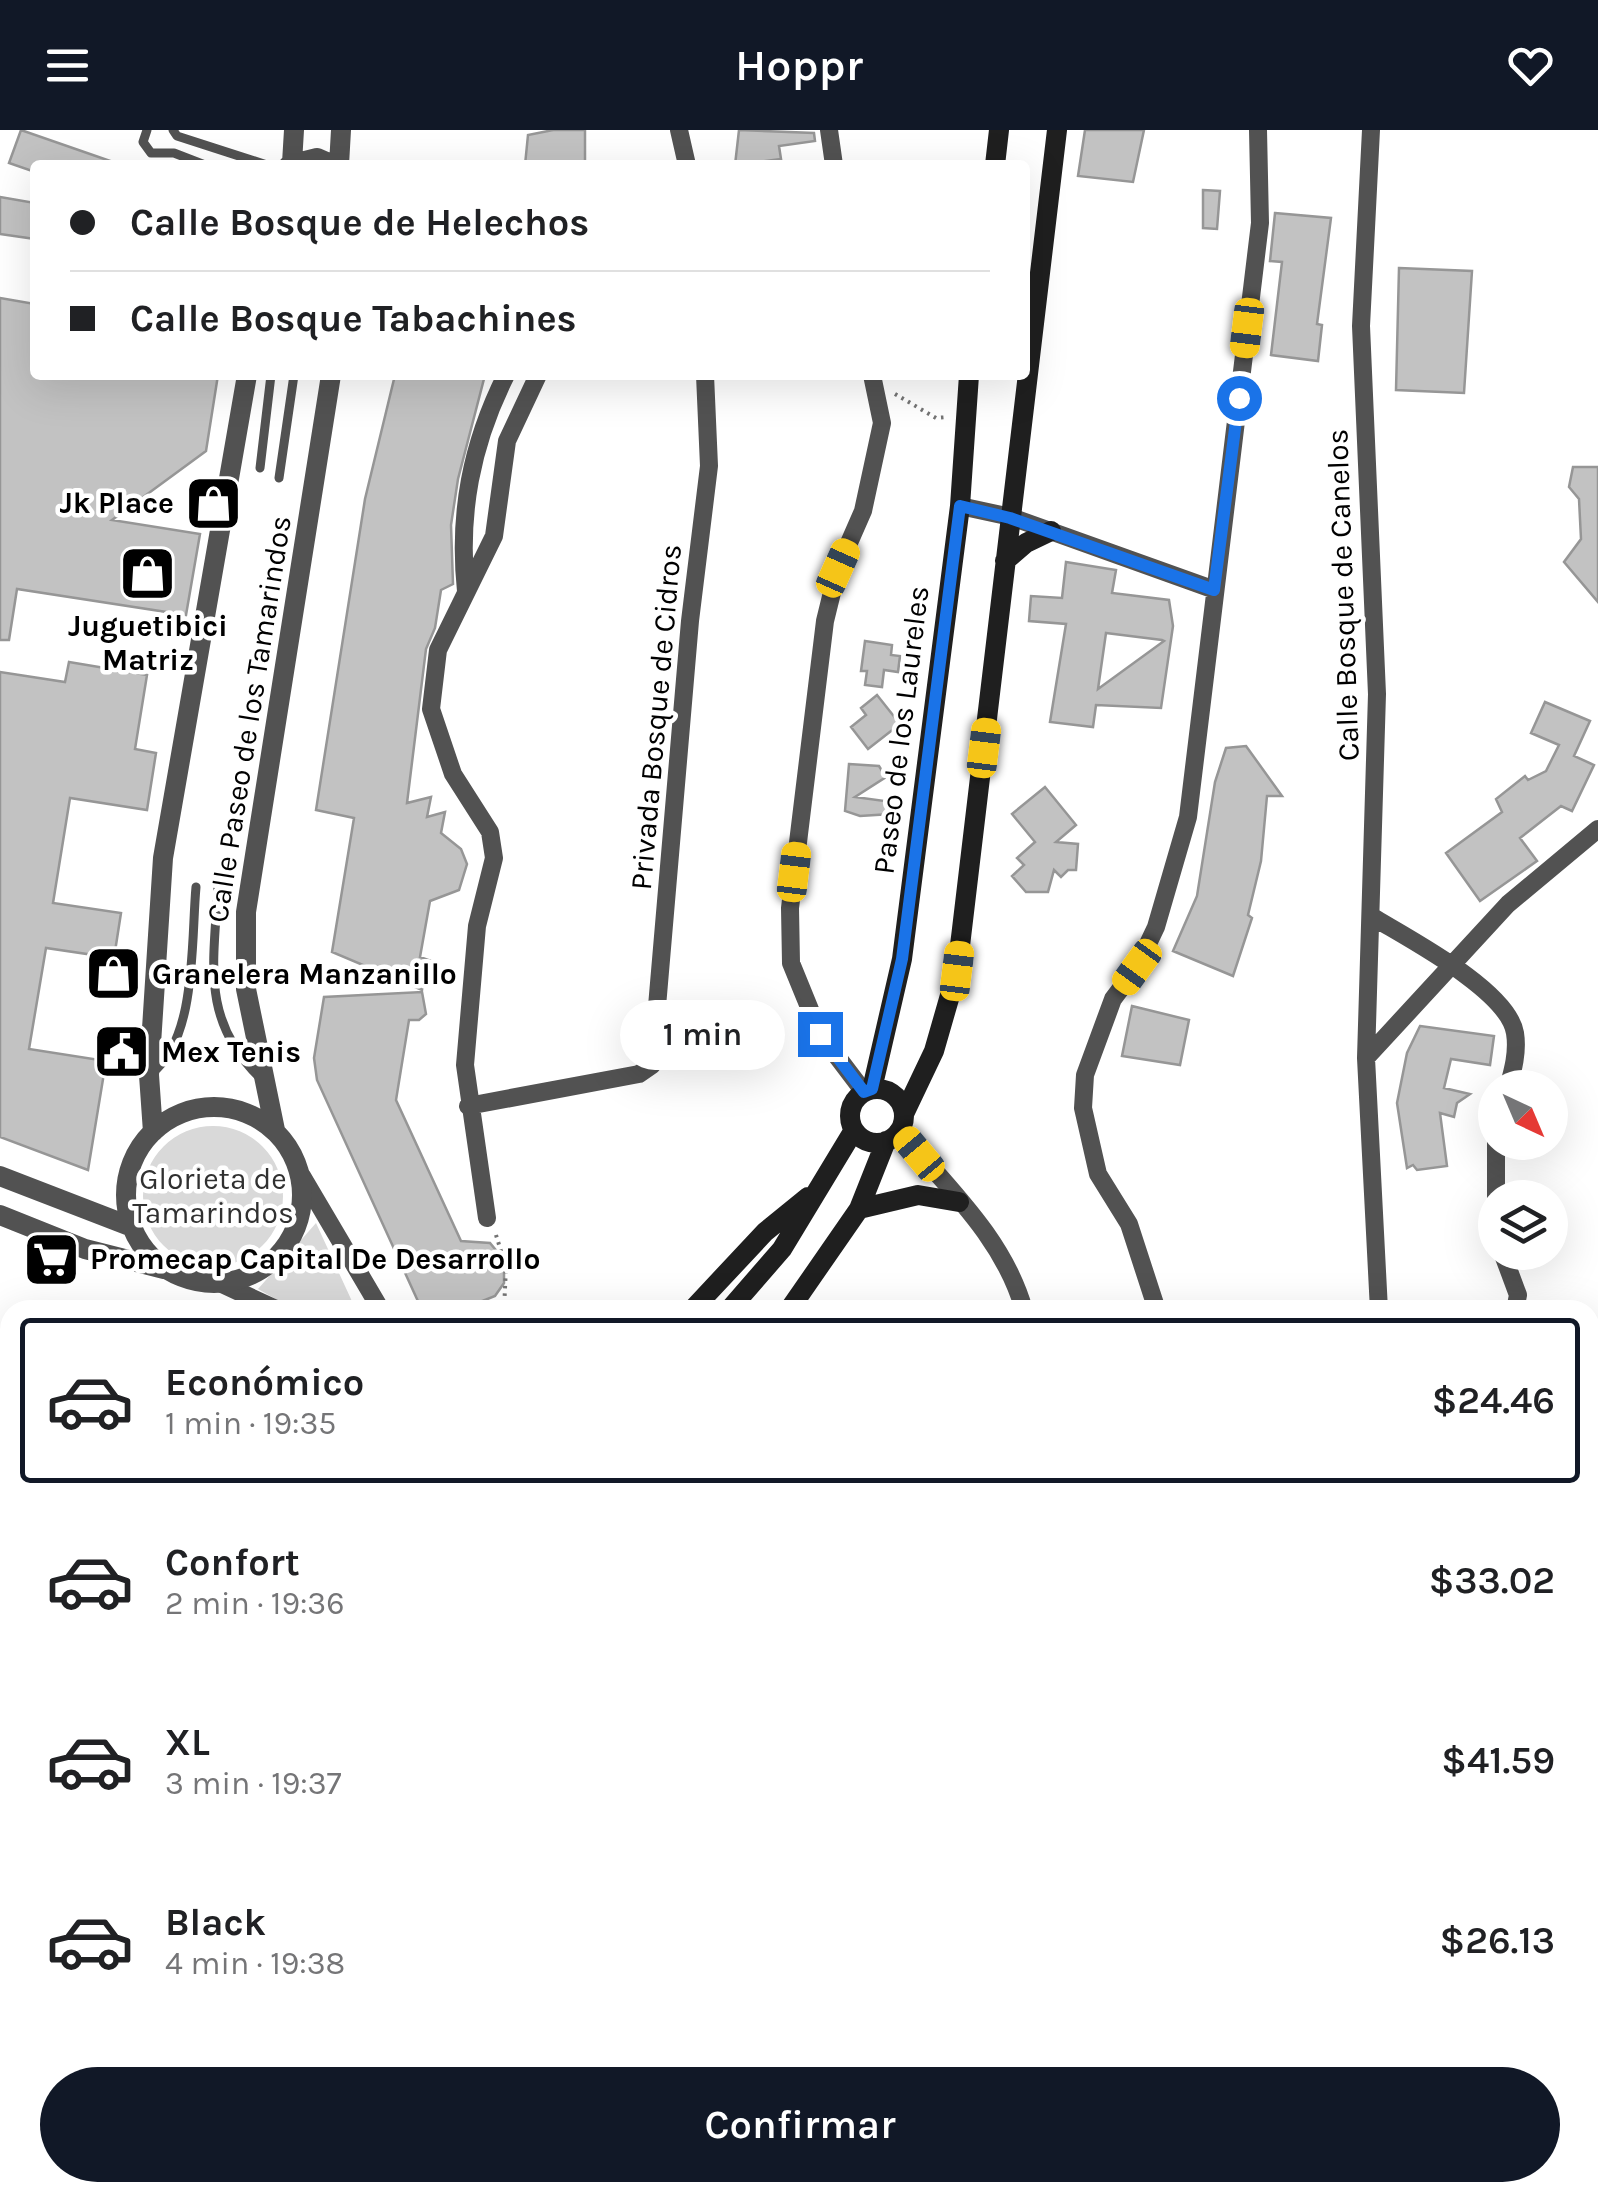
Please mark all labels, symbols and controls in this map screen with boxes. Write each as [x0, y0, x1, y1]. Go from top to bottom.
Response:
icon: menu [40, 38, 95, 93]
icon: heart [1503, 38, 1558, 93]
text: Hoppr [735, 39, 863, 91]
text: Calle Bosque de Helechos [130, 200, 589, 245]
text: Calle Bosque Tabachines [130, 296, 577, 341]
car [1228, 296, 1266, 360]
route start [1217, 376, 1262, 421]
street label: Calle Bosque de Canelos [1319, 428, 1367, 762]
shop icon: Jk Place [183, 473, 243, 533]
place label: Jk Place [59, 485, 174, 521]
street label: Calle Paseo de los Tamarindos [199, 513, 299, 925]
car [812, 534, 864, 602]
street label: Privada Bosque de Cidros [623, 543, 689, 891]
shop icon: Juguetibici Matriz [118, 544, 178, 604]
street label: Paseo de los Laureles [865, 584, 937, 876]
place label: Juguetibici Matriz [68, 608, 228, 678]
car [965, 716, 1003, 780]
car [775, 840, 813, 904]
car [1107, 934, 1167, 1000]
car [938, 939, 976, 1003]
shop icon: Granelera Manzanillo [83, 944, 143, 1004]
place label: Granelera Manzanillo [152, 956, 457, 992]
callout: 1 min [620, 999, 785, 1069]
route end [798, 1012, 843, 1057]
text: 1 min [663, 1016, 742, 1053]
public building icon: Mex Tenis [92, 1022, 152, 1082]
place label: Mex Tenis [161, 1034, 301, 1070]
north arrow [1478, 1070, 1568, 1160]
map controls [1478, 1070, 1568, 1270]
car [888, 1121, 950, 1187]
park label: Glorieta de Tamarindos [132, 1161, 294, 1231]
button: layers [1478, 1180, 1568, 1270]
supermarket icon: Promecap Capital De Desarrollo [21, 1229, 81, 1289]
place label: Promecap Capital De Desarrollo [90, 1241, 540, 1277]
icon: car [45, 1356, 135, 1446]
text: Económico [165, 1360, 364, 1405]
text: $24.46 [1432, 1378, 1555, 1423]
text: 1 min · 19:35 [165, 1405, 336, 1442]
icon: car [45, 1536, 135, 1626]
text: Confort [165, 1540, 300, 1585]
text: $33.02 [1429, 1558, 1555, 1603]
text: 2 min · 19:36 [165, 1585, 345, 1622]
icon: car [45, 1716, 135, 1806]
text: XL [165, 1720, 210, 1765]
text: $41.59 [1441, 1738, 1555, 1783]
text: 3 min · 19:37 [165, 1765, 342, 1802]
icon: car [45, 1896, 135, 1986]
text: Black [165, 1900, 266, 1945]
text: $26.13 [1440, 1918, 1555, 1963]
text: 4 min · 19:38 [165, 1945, 345, 1982]
button: Confirmar [40, 2067, 1560, 2182]

